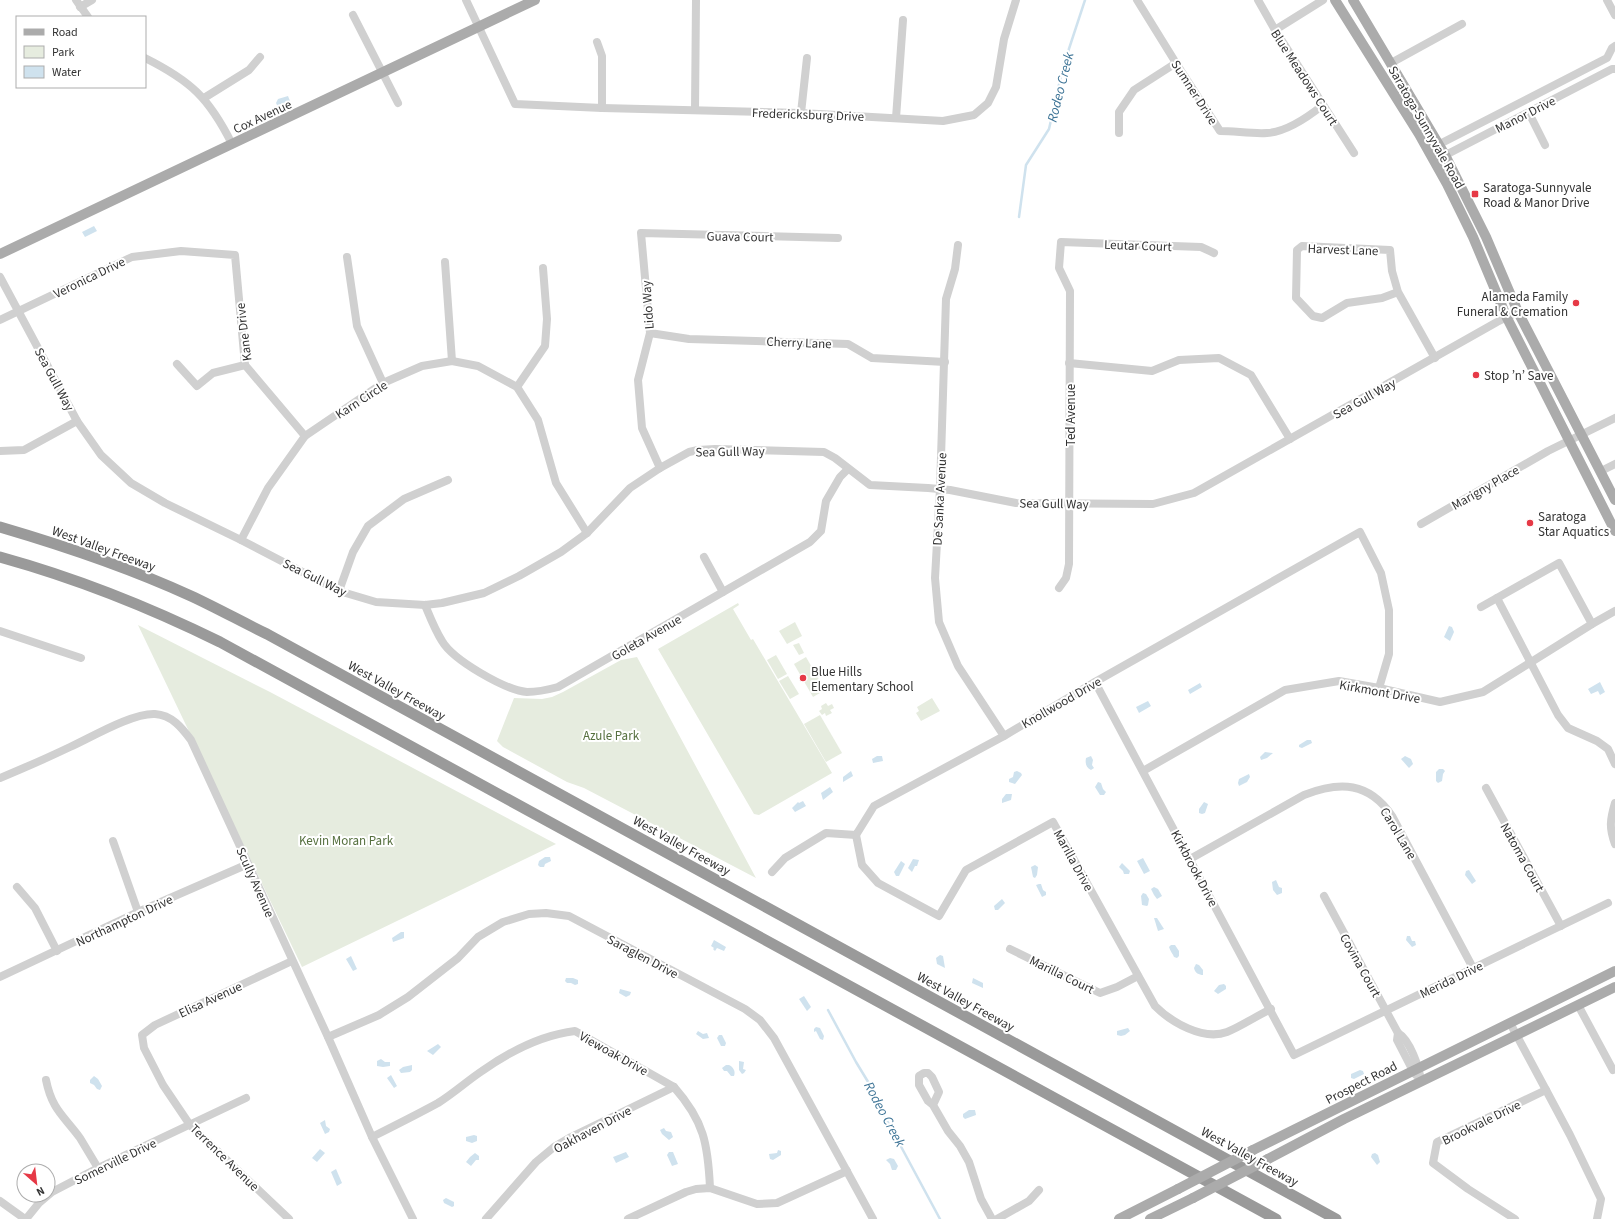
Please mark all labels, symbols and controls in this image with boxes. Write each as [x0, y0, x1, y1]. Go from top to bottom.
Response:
legend [16, 16, 146, 88]
text: Road [52, 24, 78, 41]
street label: Blue Meadows Court [1266, 26, 1342, 130]
text: Park [52, 44, 74, 61]
water label: Rodeo Creek [1043, 50, 1079, 124]
street label: Sumner Drive [1167, 57, 1222, 128]
street label: Saratoga-Sunnyvale Road [1384, 63, 1469, 192]
text: Water [52, 64, 82, 81]
street label: Manor Drive [1492, 92, 1559, 138]
street label: Cox Avenue [230, 95, 295, 138]
street label: Fredericksburg Drive [752, 104, 864, 126]
place label: Saratoga-Sunnyvale Road & Manor Drive [1483, 179, 1591, 212]
marker: Saratoga-Sunnyvale Road & Manor Drive [1470, 189, 1480, 199]
street label: Guava Court [706, 227, 774, 247]
street label: Leutar Court [1104, 236, 1173, 256]
street label: Harvest Lane [1307, 240, 1379, 260]
street label: Veronica Drive [51, 253, 128, 303]
street label: Lido Way [637, 280, 659, 330]
place label: Alameda Family Funeral & Cremation [1457, 288, 1568, 321]
marker: Alameda Family Funeral & Cremation [1571, 298, 1581, 308]
street label: Kane Drive [231, 302, 256, 362]
street label: Cherry Lane [766, 333, 832, 353]
street label: Sea Gull Way [30, 345, 78, 414]
place label: Stop ’n’ Save [1484, 367, 1553, 385]
marker: Stop ’n’ Save [1471, 370, 1481, 380]
street label: Sea Gull Way [1330, 374, 1399, 424]
street label: Karn Circle [332, 376, 391, 423]
street label: Ted Avenue [1062, 384, 1080, 446]
street label: Sea Gull Way [695, 442, 765, 462]
street label: De Sanka Avenue [929, 452, 951, 546]
street label: Marigny Place [1448, 461, 1523, 515]
street label: Sea Gull Way [1019, 494, 1089, 514]
place label: Saratoga Star Aquatics [1538, 508, 1610, 541]
marker: Saratoga Star Aquatics [1525, 518, 1535, 528]
street label: West Valley Freeway [49, 522, 158, 576]
street label: Sea Gull Way [279, 555, 350, 601]
street label: Goleta Avenue [608, 611, 685, 665]
street label: West Valley Freeway [344, 657, 449, 725]
place label: Blue Hills Elementary School [811, 663, 913, 696]
marker: Blue Hills Elementary School [798, 673, 808, 683]
street label: Knollwood Drive [1018, 673, 1105, 733]
street label: Kirkmont Drive [1338, 676, 1422, 708]
park label: Azule Park [583, 727, 640, 745]
street label: Carol Lane [1376, 804, 1421, 863]
street label: West Valley Freeway [629, 812, 734, 880]
street label: Natoma Court [1496, 820, 1549, 896]
street label: Marilla Drive [1049, 827, 1097, 894]
street label: Kirkbrook Drive [1166, 827, 1222, 910]
park label: Kevin Moran Park [299, 832, 394, 850]
street label: Scully Avenue [232, 844, 279, 920]
street label: Northampton Drive [73, 891, 176, 951]
street label: Covina Court [1335, 930, 1385, 1001]
street label: Saraglen Drive [604, 931, 681, 983]
street label: Marilla Court [1026, 951, 1097, 999]
street label: Merida Drive [1417, 957, 1486, 1003]
street label: West Valley Freeway [913, 968, 1018, 1036]
street label: Elisa Avenue [176, 977, 245, 1022]
street label: Viewoak Drive [576, 1027, 651, 1080]
street label: Prospect Road [1322, 1057, 1401, 1109]
water label: Rodeo Creek [859, 1078, 910, 1151]
street label: Brookvale Drive [1439, 1096, 1524, 1150]
street label: Oakhaven Drive [550, 1102, 634, 1158]
street label: Terrence Avenue [186, 1120, 263, 1195]
street label: West Valley Freeway [1197, 1123, 1302, 1191]
street label: Somerville Drive [71, 1134, 159, 1190]
north arrow [16, 1163, 56, 1203]
text: N [34, 1183, 47, 1200]

